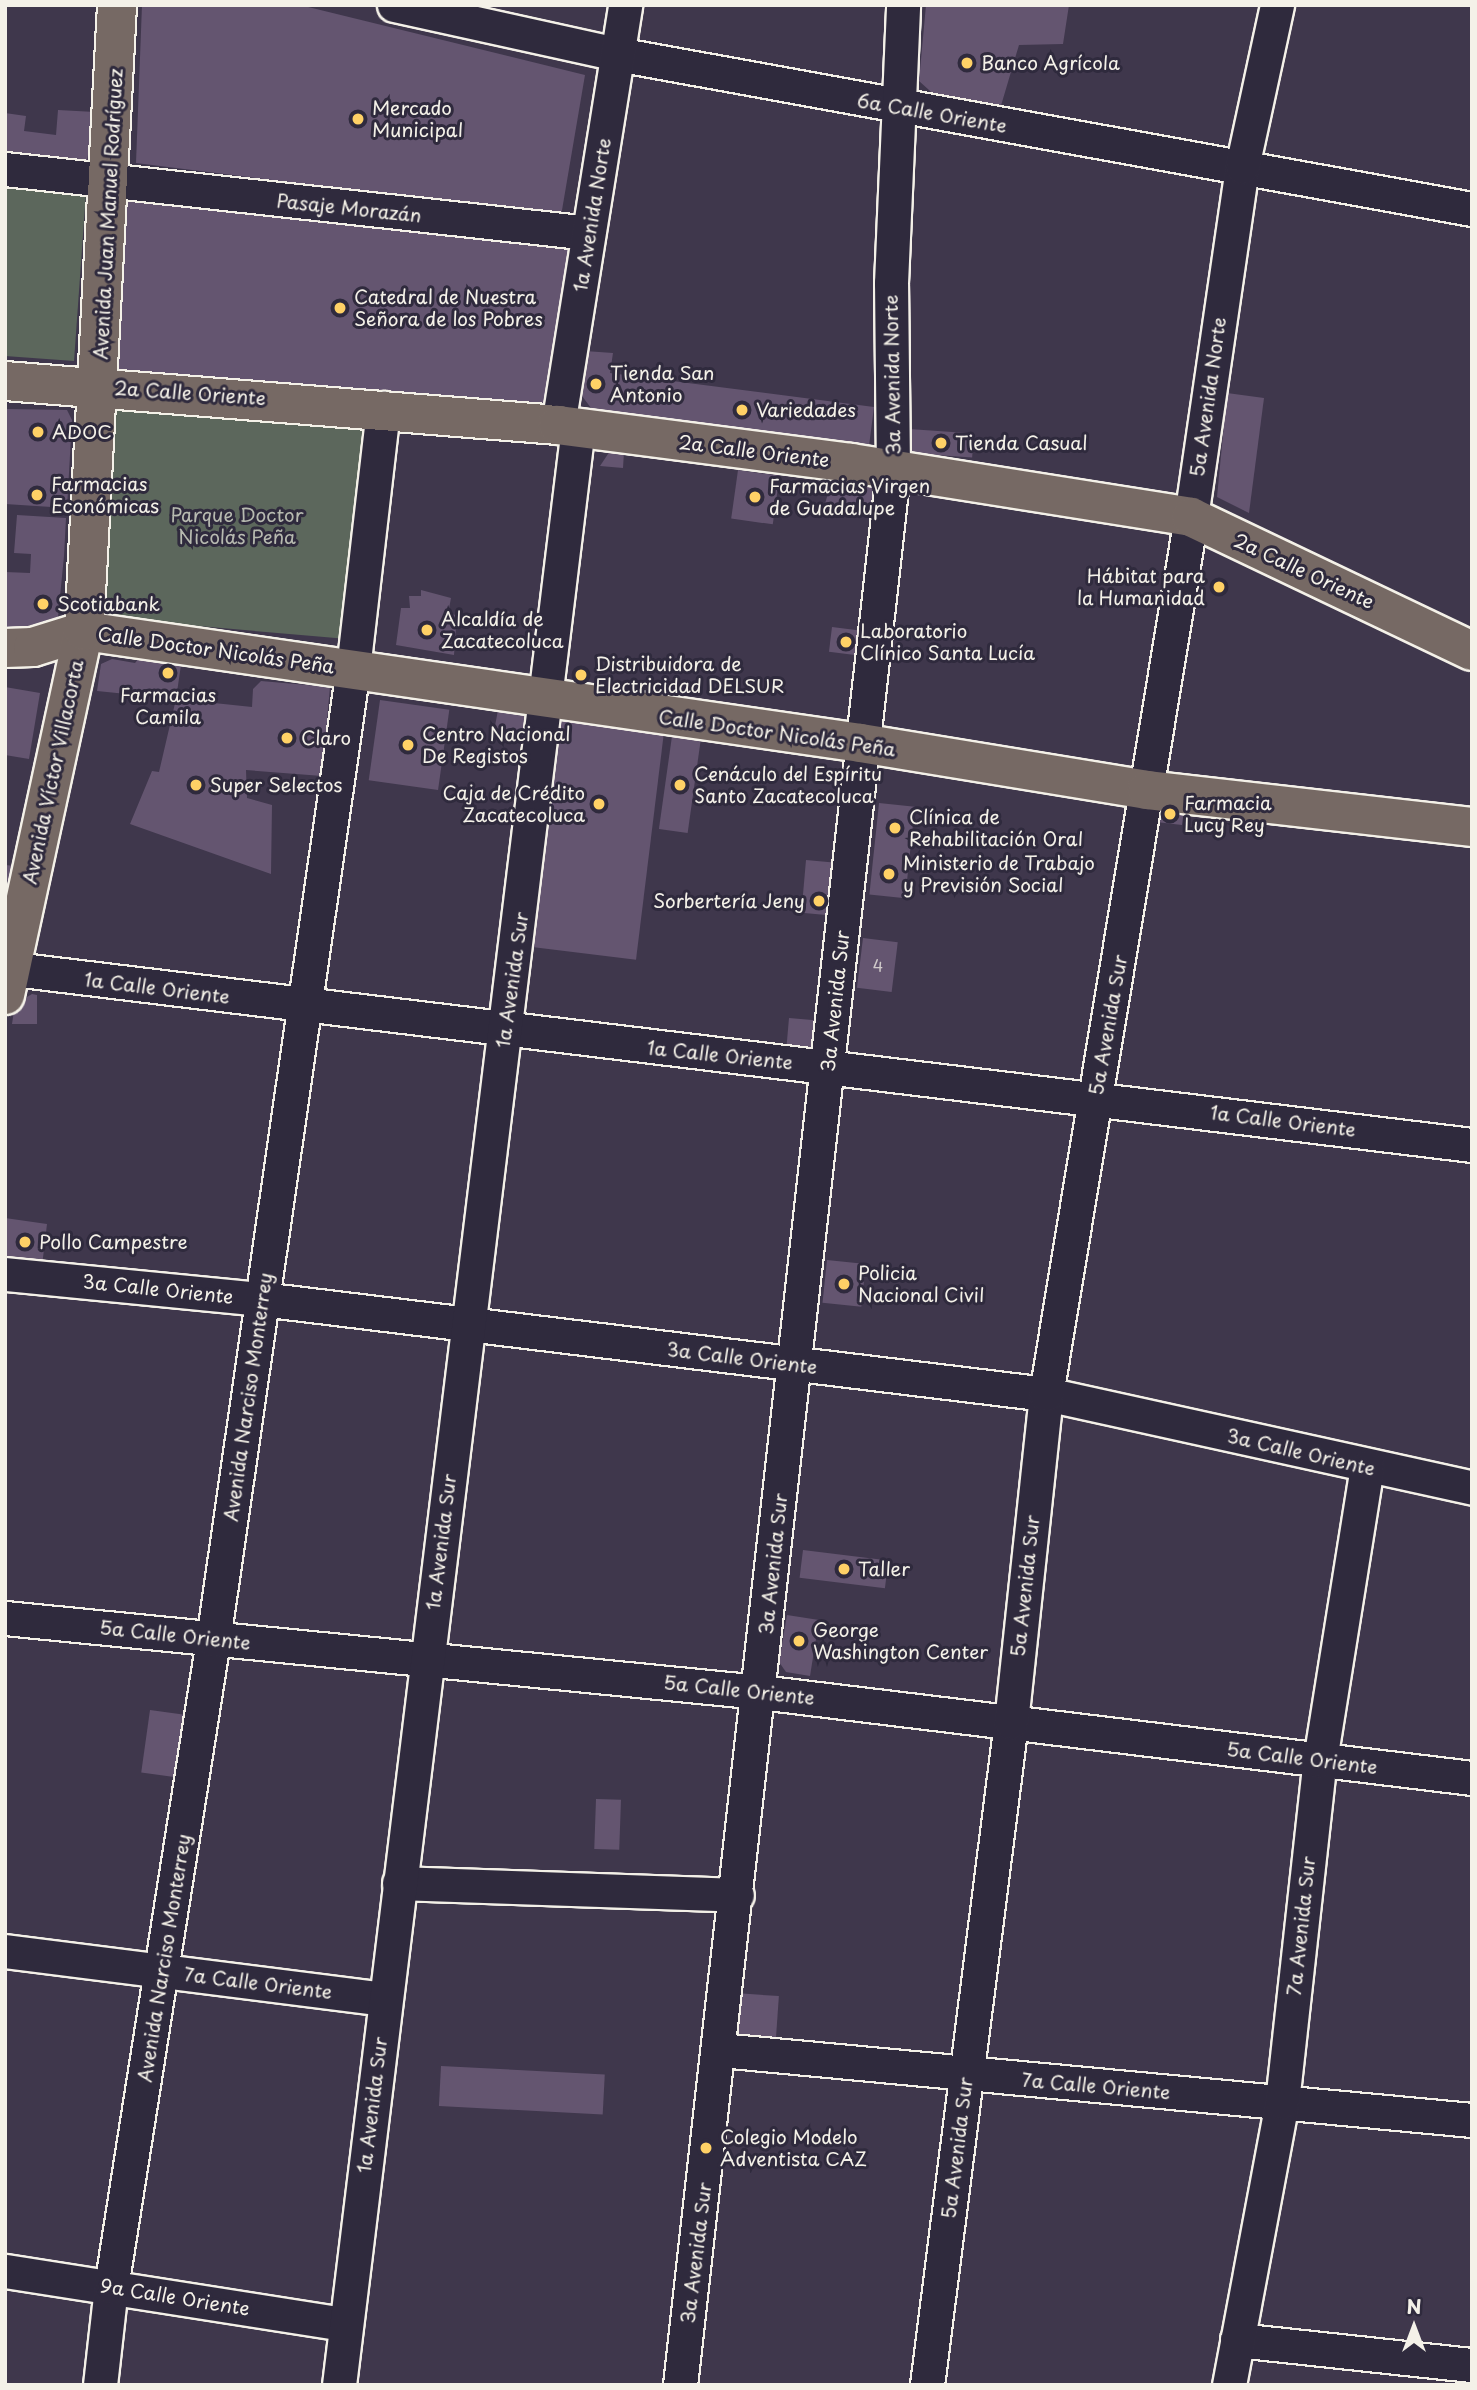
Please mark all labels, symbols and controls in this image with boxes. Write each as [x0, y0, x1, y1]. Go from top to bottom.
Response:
place label: Banco Agrícola [981, 52, 1120, 74]
marker: Banco Agrícola [959, 55, 975, 71]
street label: Avenida Juan Manuel Rodríguez [89, 67, 127, 361]
street label: 6a Calle Oriente [855, 89, 1009, 137]
place label: Mercado Municipal [372, 97, 463, 141]
marker: Mercado Municipal [350, 111, 366, 127]
street label: 1a Avenida Norte [568, 136, 616, 294]
street label: Pasaje Morazán [276, 189, 422, 227]
place label: Catedral de Nuestra Señora de los Pobres [354, 286, 542, 330]
street label: 3a Avenida Norte [879, 294, 905, 456]
marker: Catedral de Nuestra Señora de los Pobres [332, 300, 348, 316]
street label: 5a Avenida Norte [1186, 316, 1230, 478]
place label: Tienda San Antonio [610, 362, 714, 406]
street label: 2a Calle Oriente [114, 376, 266, 410]
marker: Tienda San Antonio [588, 376, 604, 392]
place label: Variedades [756, 399, 856, 421]
marker: Variedades [734, 402, 750, 418]
place label: ADOC [52, 421, 112, 443]
marker: ADOC [30, 424, 46, 440]
street label: 2a Calle Oriente [678, 430, 830, 472]
place label: Tienda Casual [955, 432, 1086, 454]
marker: Tienda Casual [933, 435, 949, 451]
place label: Farmacias Económicas [51, 473, 159, 517]
place label: Farmacias Virgen de Guadalupe [769, 475, 930, 519]
marker: Farmacias Económicas [29, 487, 45, 503]
marker: Farmacias Virgen de Guadalupe [747, 489, 763, 505]
park label: Parque Doctor Nicolás Peña [170, 504, 304, 548]
street label: 2a Calle Oriente [1231, 529, 1377, 613]
place label: Hábitat para la Humanidad [1076, 565, 1205, 609]
marker: Hábitat para la Humanidad [1211, 579, 1227, 595]
place label: Scotiabank [57, 593, 160, 615]
marker: Scotiabank [35, 596, 51, 612]
place label: Alcaldía de Zacatecoluca [441, 608, 564, 652]
place label: Laboratorio Clínico Santa Lucía [860, 620, 1036, 664]
street label: Calle Doctor Nicolás Peña [95, 622, 337, 678]
marker: Alcaldía de Zacatecoluca [419, 622, 435, 638]
marker: Laboratorio Clínico Santa Lucía [838, 634, 854, 650]
place label: Distribuidora de Electricidad DELSUR [595, 653, 785, 697]
street label: Avenida Víctor Villacorta [18, 657, 88, 887]
marker: Farmacias Camila [160, 665, 176, 681]
marker: Distribuidora de Electricidad DELSUR [573, 667, 589, 683]
place label: Farmacias Camila [120, 684, 216, 728]
street label: Calle Doctor Nicolás Peña [656, 705, 898, 761]
place label: Centro Nacional De Registos [422, 723, 571, 767]
place label: Claro [301, 727, 351, 749]
marker: Claro [279, 730, 295, 746]
marker: Centro Nacional De Registos [400, 737, 416, 753]
place label: Cenáculo del Espíritu Santo Zacatecoluca [694, 763, 884, 807]
place label: Super Selectos [210, 774, 345, 796]
marker: Super Selectos [188, 777, 204, 793]
marker: Cenáculo del Espíritu Santo Zacatecoluca [672, 777, 688, 793]
place label: Caja de Crédito Zacatecoluca [442, 782, 585, 826]
place label: Farmacia Lucy Rey [1184, 792, 1272, 836]
marker: Caja de Crédito Zacatecoluca [591, 796, 607, 812]
place label: Clínica de Rehabilitación Oral [909, 806, 1083, 850]
marker: Farmacia Lucy Rey [1162, 806, 1178, 822]
marker: Clínica de Rehabilitación Oral [887, 820, 903, 836]
place label: Ministerio de Trabajo y Previsión Social [903, 852, 1097, 896]
marker: Ministerio de Trabajo y Previsión Social [881, 866, 897, 882]
place label: Sorbertería Jeny [651, 890, 805, 912]
marker: Sorbertería Jeny [811, 893, 827, 909]
street label: 1a Avenida Sur [491, 911, 533, 1049]
street label: 3a Avenida Sur [816, 930, 854, 1072]
street label: 5a Avenida Sur [1085, 954, 1131, 1096]
house number: 4 [873, 955, 883, 975]
street label: 1a Calle Oriente [83, 968, 231, 1008]
street label: 1a Calle Oriente [646, 1036, 794, 1074]
street label: 1a Calle Oriente [1209, 1101, 1357, 1141]
place label: Pollo Campestre [39, 1231, 188, 1253]
marker: Pollo Campestre [17, 1234, 33, 1250]
place label: Policia Nacional Civil [858, 1262, 985, 1306]
street label: 3a Calle Oriente [82, 1270, 234, 1308]
street label: Avenida Narciso Monterrey [219, 1271, 277, 1523]
marker: Policia Nacional Civil [836, 1276, 852, 1292]
street label: 3a Calle Oriente [666, 1337, 818, 1379]
street label: 3a Calle Oriente [1225, 1424, 1377, 1480]
street label: 1a Avenida Sur [421, 1473, 461, 1611]
street label: 3a Avenida Sur [754, 1493, 792, 1635]
street label: 5a Avenida Sur [1006, 1515, 1044, 1657]
place label: Taller [858, 1558, 910, 1580]
marker: Taller [836, 1561, 852, 1577]
street label: 5a Calle Oriente [99, 1616, 251, 1654]
place label: George Washington Center [813, 1619, 988, 1663]
marker: George Washington Center [791, 1633, 807, 1649]
street label: 5a Calle Oriente [663, 1671, 815, 1709]
street label: 5a Calle Oriente [1226, 1738, 1378, 1778]
street label: Avenida Narciso Monterrey [133, 1832, 195, 2084]
street label: 7a Avenida Sur [1282, 1856, 1320, 1996]
street label: 7a Calle Oriente [183, 1963, 333, 2003]
street label: 1a Avenida Sur [352, 2036, 392, 2174]
street label: 7a Calle Oriente [1021, 2068, 1171, 2104]
street label: 5a Avenida Sur [937, 2077, 977, 2219]
place label: Colegio Modelo Adventista CAZ [720, 2126, 868, 2170]
marker: Colegio Modelo Adventista CAZ [698, 2140, 714, 2156]
street label: 3a Avenida Sur [676, 2182, 716, 2324]
street label: 9a Calle Oriente [100, 2274, 250, 2320]
north arrow [1379, 2292, 1449, 2362]
text: N [1406, 2292, 1422, 2320]

